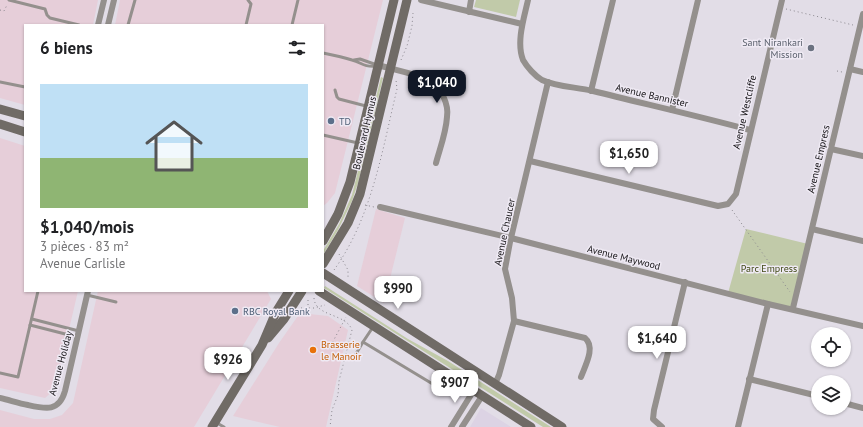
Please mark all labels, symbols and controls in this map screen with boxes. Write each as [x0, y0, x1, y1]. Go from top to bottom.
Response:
place label: Sant Nirankari Mission [742, 36, 803, 61]
text: 6 biens [40, 37, 93, 59]
icon: filters [286, 37, 308, 59]
marker: Sant Nirankari Mission [806, 43, 816, 53]
pin: $1,040 [404, 70, 470, 104]
text: $1,040 [417, 74, 457, 91]
street label: Avenue Westcliffe [730, 74, 759, 150]
street label: Avenue Bannister [614, 81, 690, 110]
street label: Boulevard Hymus [350, 95, 379, 171]
icon: home [138, 110, 210, 182]
place label: TD [339, 115, 351, 128]
marker: TD [326, 116, 336, 126]
street label: Avenue Empress [804, 124, 833, 195]
pin: $1,650 [596, 141, 662, 175]
text: $1,650 [609, 145, 649, 162]
street label: Avenue Chaucer [491, 197, 518, 267]
text: $1,040/mois [40, 216, 134, 238]
text: 3 pièces · 83 m² [40, 238, 129, 255]
street label: Avenue Maywood [586, 242, 662, 273]
text: Avenue Carlisle [40, 255, 125, 272]
park label: Parc Empress [741, 262, 797, 275]
pin: $990 [374, 276, 422, 310]
text: $990 [383, 280, 413, 297]
place label: RBC Royal Bank [243, 305, 310, 318]
marker: RBC Royal Bank [230, 306, 240, 316]
pin: $1,640 [624, 326, 690, 360]
map controls [811, 327, 851, 415]
button: locate [811, 327, 851, 367]
street label: Avenue Holiday [46, 329, 75, 397]
text: $1,640 [637, 330, 677, 347]
place label: Brasserie le Manoir [321, 338, 362, 363]
marker: Brasserie le Manoir [308, 345, 318, 355]
pin: $926 [204, 347, 252, 381]
text: $926 [213, 351, 243, 368]
pin: $907 [431, 370, 479, 404]
text: $907 [440, 374, 470, 391]
button: layers [811, 375, 851, 415]

